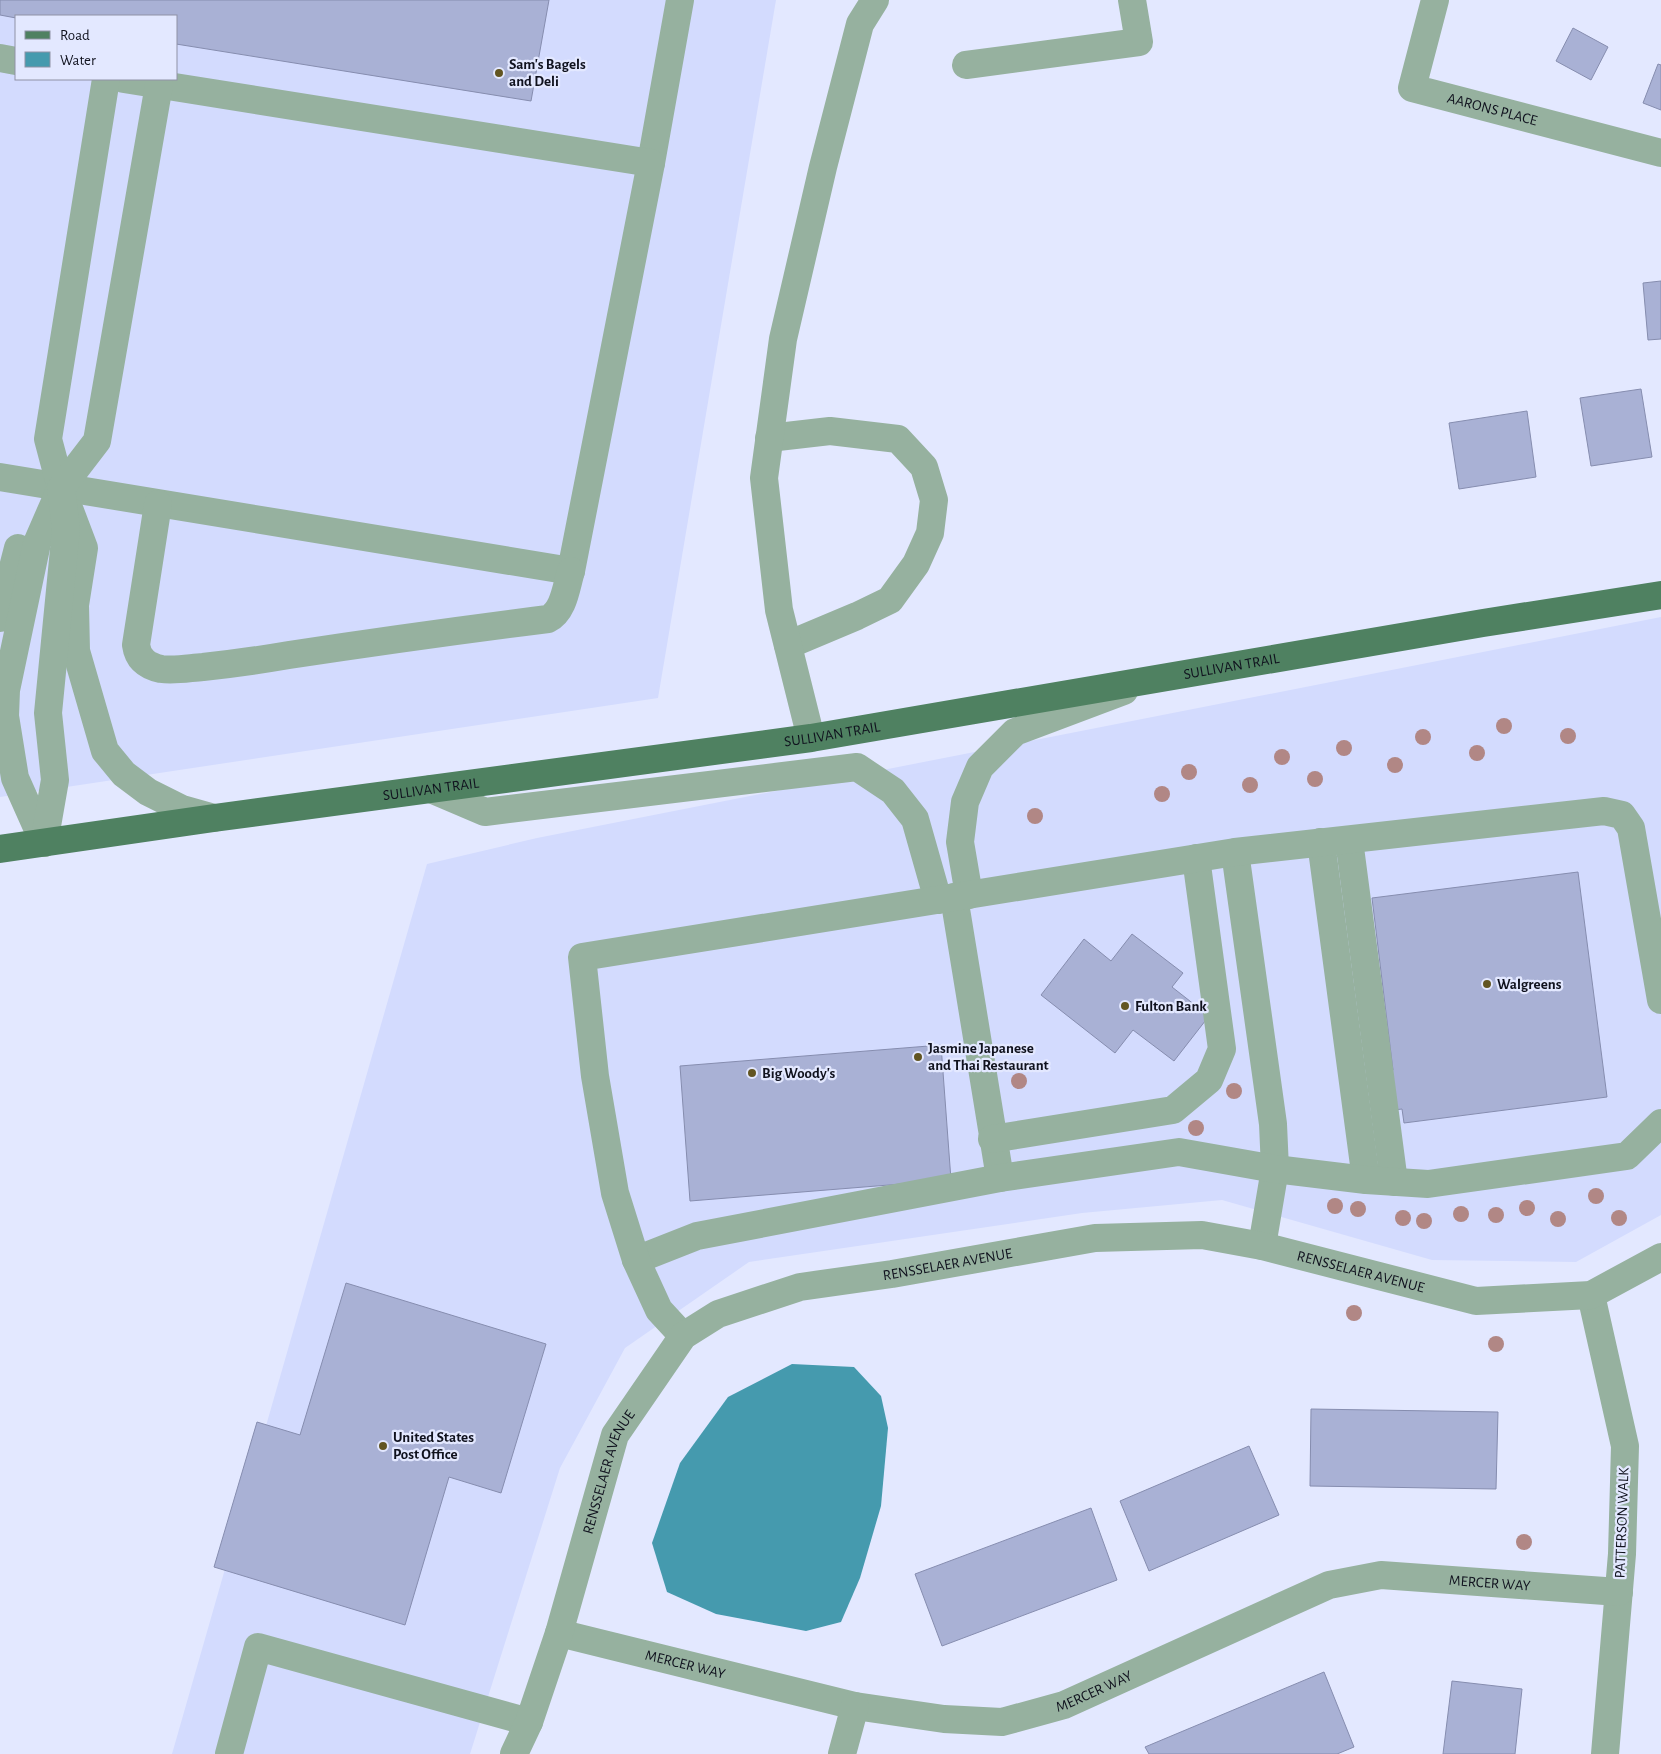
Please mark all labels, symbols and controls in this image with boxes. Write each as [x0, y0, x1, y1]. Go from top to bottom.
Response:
legend [15, 15, 178, 80]
text: Road [60, 28, 90, 43]
text: Water [60, 53, 96, 68]
place label: Sam's Bagels and Deli [509, 57, 586, 89]
marker: Sam's Bagels and Deli [493, 67, 505, 79]
street label: AARONS PLACE [1446, 90, 1539, 128]
street label: SULLIVAN TRAIL [1182, 650, 1281, 682]
street label: SULLIVAN TRAIL [783, 719, 882, 749]
street label: SULLIVAN TRAIL [382, 775, 481, 803]
place label: Walgreens [1497, 977, 1562, 992]
marker: Walgreens [1481, 978, 1493, 990]
place label: Fulton Bank [1135, 999, 1207, 1014]
marker: Fulton Bank [1119, 1000, 1131, 1012]
place label: Jasmine Japanese and Thai Restaurant [928, 1041, 1049, 1073]
marker: Jasmine Japanese and Thai Restaurant [912, 1051, 924, 1063]
place label: Big Woody's [762, 1066, 836, 1081]
marker: Big Woody's [746, 1067, 758, 1079]
street label: RENSSELAER AVENUE [882, 1245, 1013, 1283]
street label: RENSSELAER AVENUE [1295, 1248, 1426, 1295]
street label: RENSSELAER AVENUE [580, 1407, 637, 1536]
place label: United States Post Office [393, 1430, 474, 1462]
marker: United States Post Office [377, 1440, 389, 1452]
street label: PATTERSON WALK [1613, 1467, 1631, 1579]
street label: MERCER WAY [1448, 1572, 1531, 1593]
street label: MERCER WAY [644, 1647, 727, 1681]
street label: MERCER WAY [1054, 1668, 1134, 1714]

